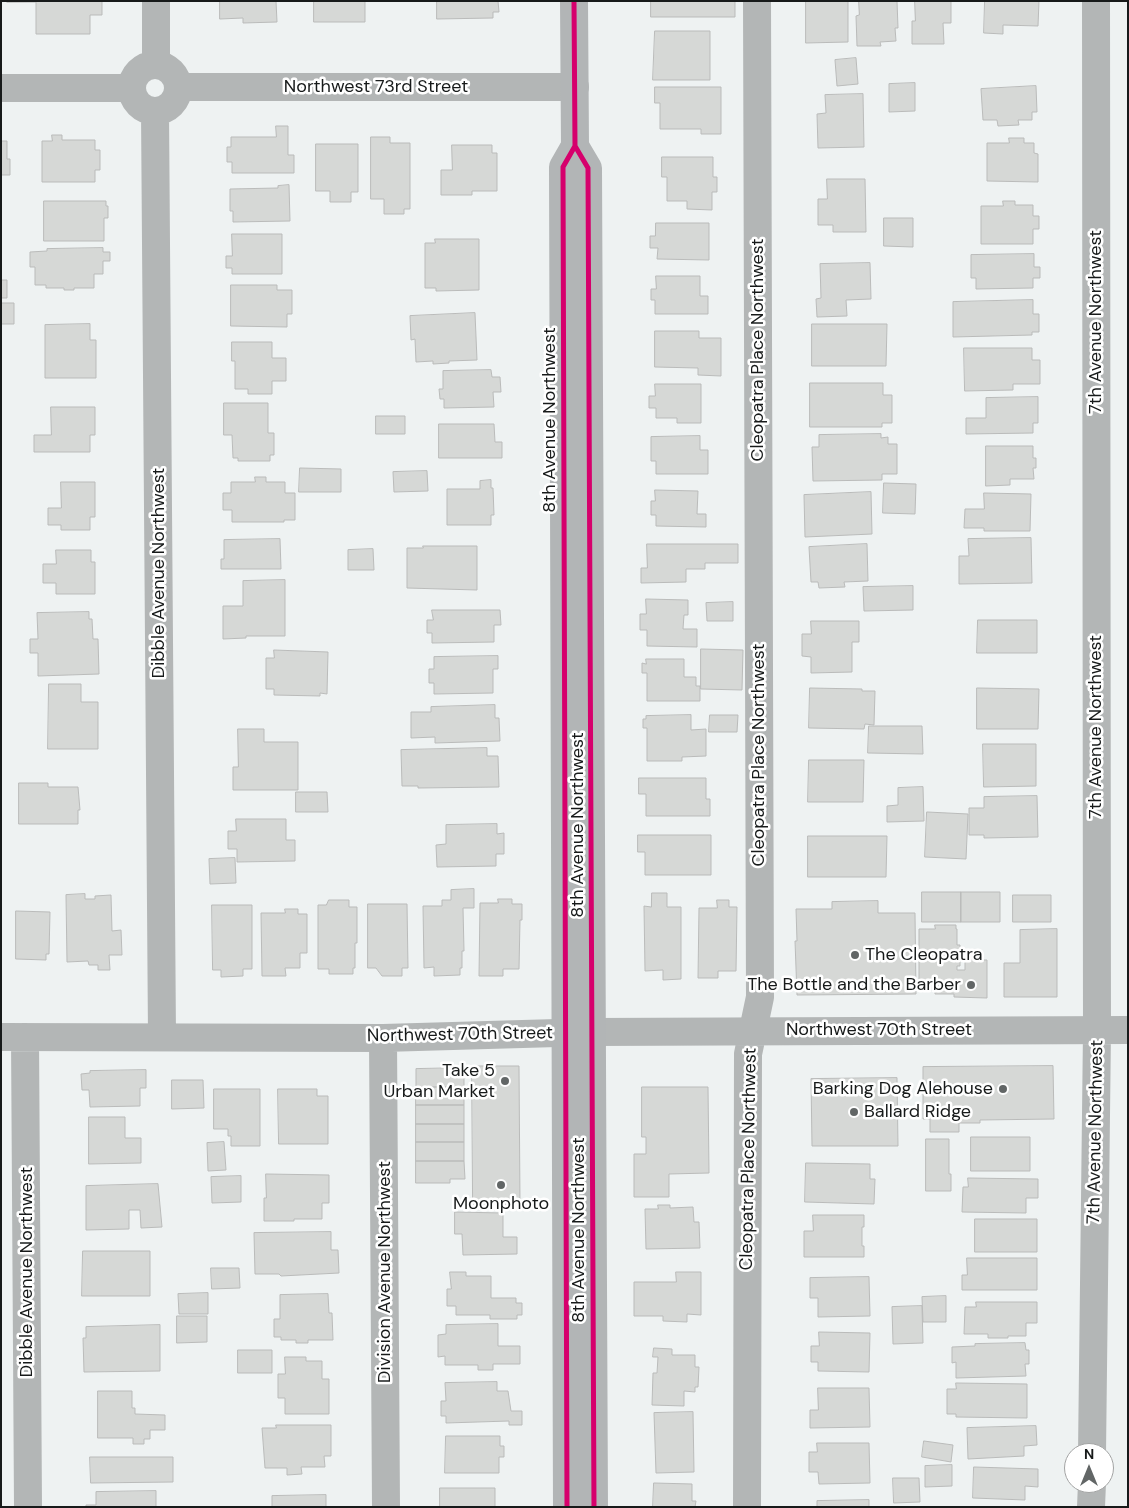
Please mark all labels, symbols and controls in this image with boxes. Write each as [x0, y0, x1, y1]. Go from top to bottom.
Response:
street label: Northwest 73rd Street [284, 76, 468, 98]
street label: 7th Avenue Northwest [1085, 230, 1107, 414]
street label: Cleopatra Place Northwest [747, 239, 769, 461]
street label: 8th Avenue Northwest [539, 327, 561, 513]
street label: Dibble Avenue Northwest [148, 468, 170, 678]
street label: 7th Avenue Northwest [1085, 635, 1107, 819]
street label: Cleopatra Place Northwest [748, 644, 770, 866]
street label: 8th Avenue Northwest [567, 732, 589, 918]
place label: The Cleopatra [865, 944, 983, 966]
marker: The Cleopatra [849, 949, 861, 961]
place label: The Bottle and the Barber [747, 974, 961, 996]
marker: The Bottle and the Barber [965, 979, 977, 991]
street label: Northwest 70th Street [786, 1019, 972, 1041]
street label: Northwest 70th Street [367, 1023, 553, 1047]
street label: 7th Avenue Northwest [1084, 1040, 1108, 1224]
street label: Cleopatra Place Northwest [736, 1047, 762, 1271]
place label: Take 5 Urban Market [383, 1060, 495, 1102]
marker: Take 5 Urban Market [499, 1075, 511, 1087]
place label: Barking Dog Alehouse [813, 1078, 993, 1100]
marker: Barking Dog Alehouse [997, 1083, 1009, 1095]
place label: Ballard Ridge [864, 1101, 971, 1123]
marker: Ballard Ridge [848, 1106, 860, 1118]
street label: 8th Avenue Northwest [568, 1137, 590, 1323]
street label: Division Avenue Northwest [374, 1161, 396, 1383]
street label: Dibble Avenue Northwest [16, 1167, 38, 1377]
marker: Moonphoto [495, 1179, 507, 1191]
place label: Moonphoto [453, 1193, 549, 1215]
north arrow [1064, 1443, 1114, 1493]
text: N [1084, 1445, 1094, 1463]

